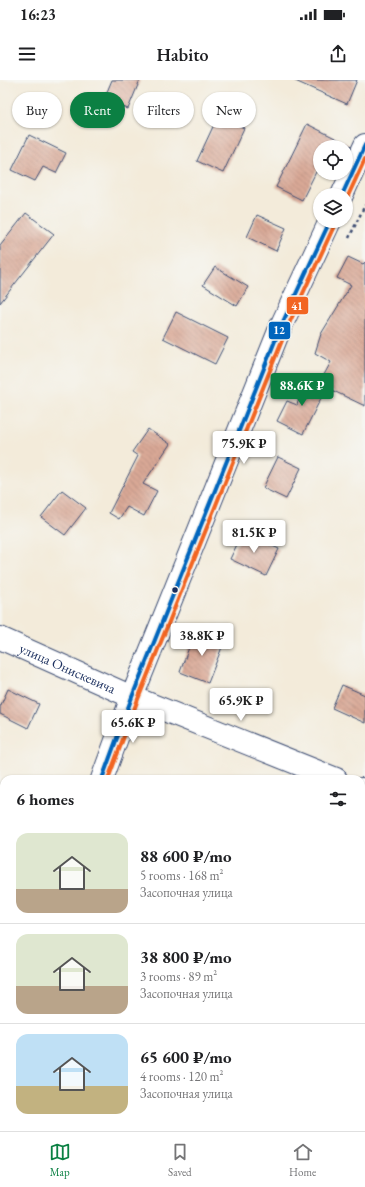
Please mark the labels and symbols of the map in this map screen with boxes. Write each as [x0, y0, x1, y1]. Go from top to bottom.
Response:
line badge: 41 [286, 296, 309, 315]
text: 41 [291, 299, 303, 313]
line badge: 12 [268, 321, 291, 340]
text: 12 [273, 323, 285, 337]
pin: 88.6K ₽ [265, 373, 339, 407]
pin: 75.9K ₽ [207, 431, 281, 465]
pin: 81.5K ₽ [217, 520, 291, 554]
unlabelled marker [170, 585, 180, 595]
pin: 38.8K ₽ [165, 623, 239, 657]
street label: улица Онискевича [17, 639, 119, 698]
pin: 65.9K ₽ [204, 688, 278, 722]
pin: 65.6K ₽ [96, 710, 170, 744]

